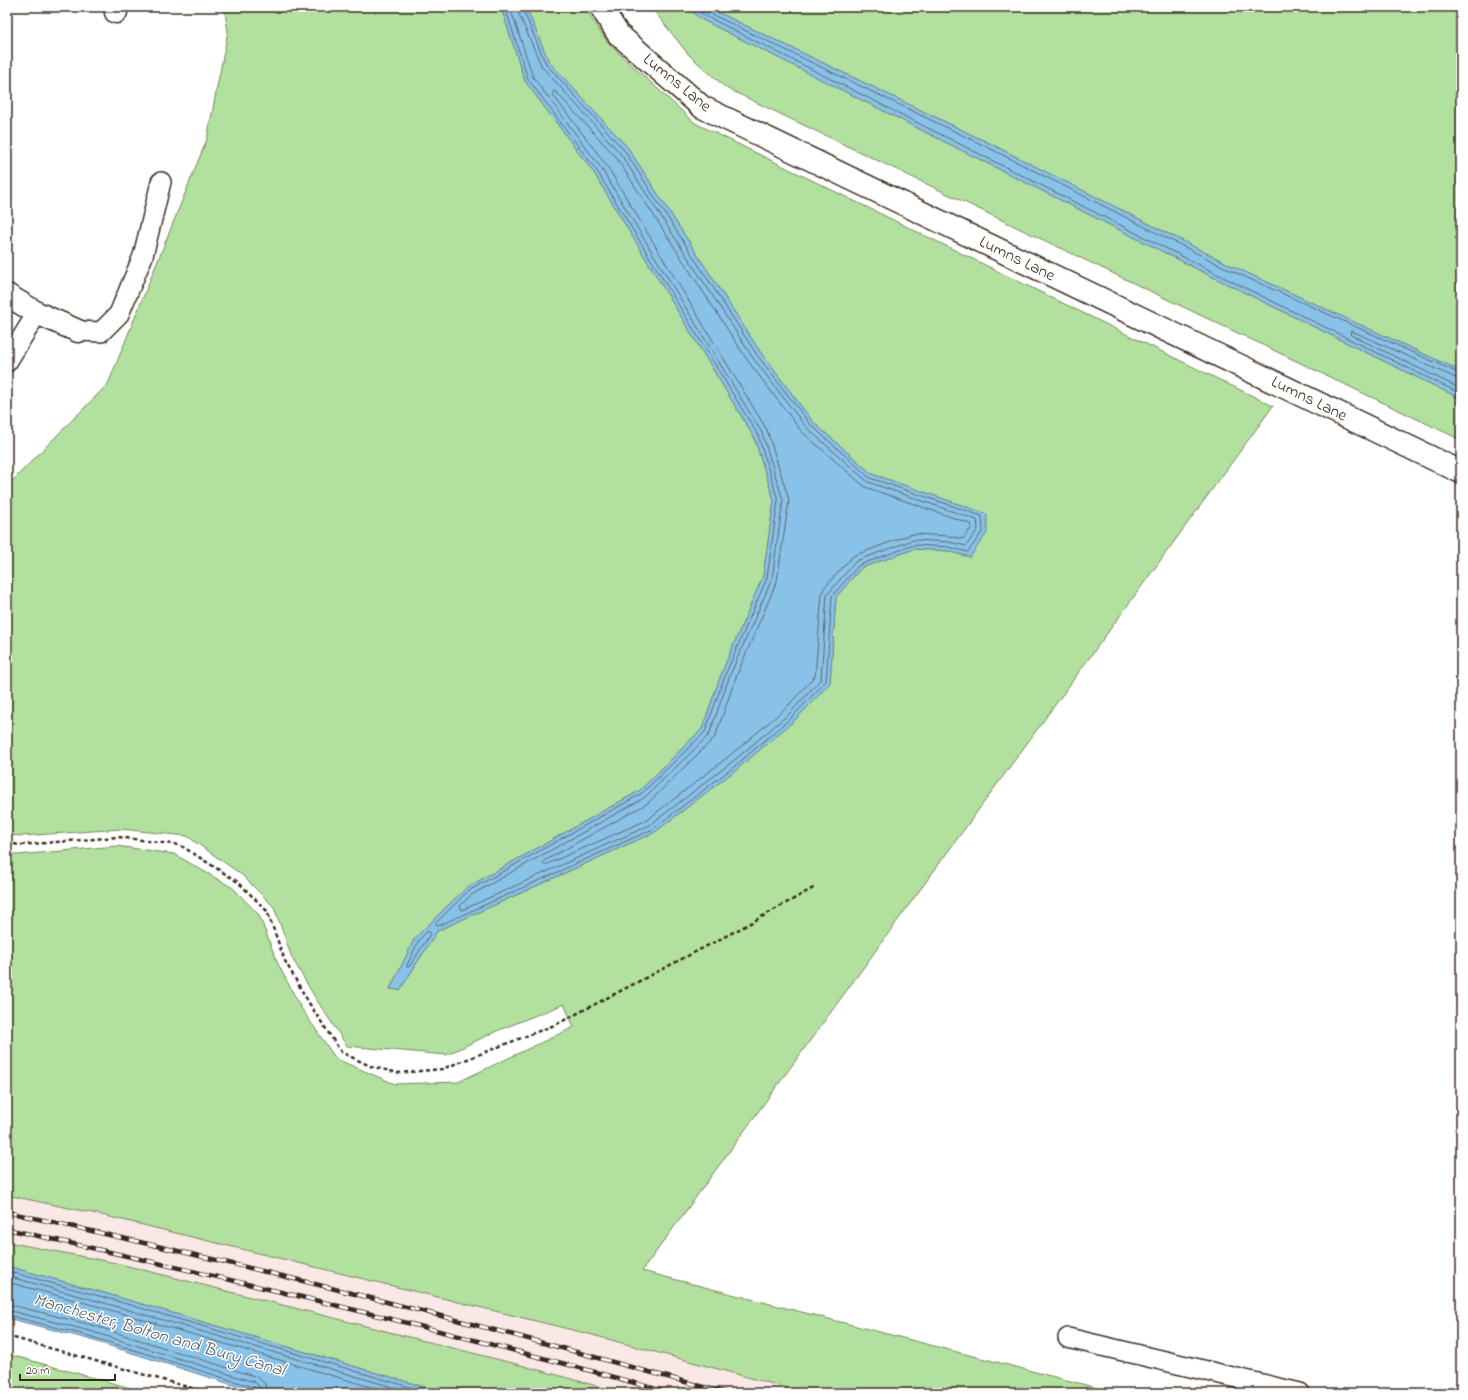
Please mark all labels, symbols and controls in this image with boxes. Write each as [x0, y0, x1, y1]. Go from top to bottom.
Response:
street label: Lumns Lane [637, 48, 717, 119]
street label: Lumns Lane [975, 230, 1060, 288]
street label: Lumns Lane [1267, 370, 1352, 428]
water label: Manchester, Bolton and Bury Canal [30, 1288, 290, 1385]
scale bar [20, 1356, 115, 1382]
text: 20 m [26, 1362, 49, 1380]

